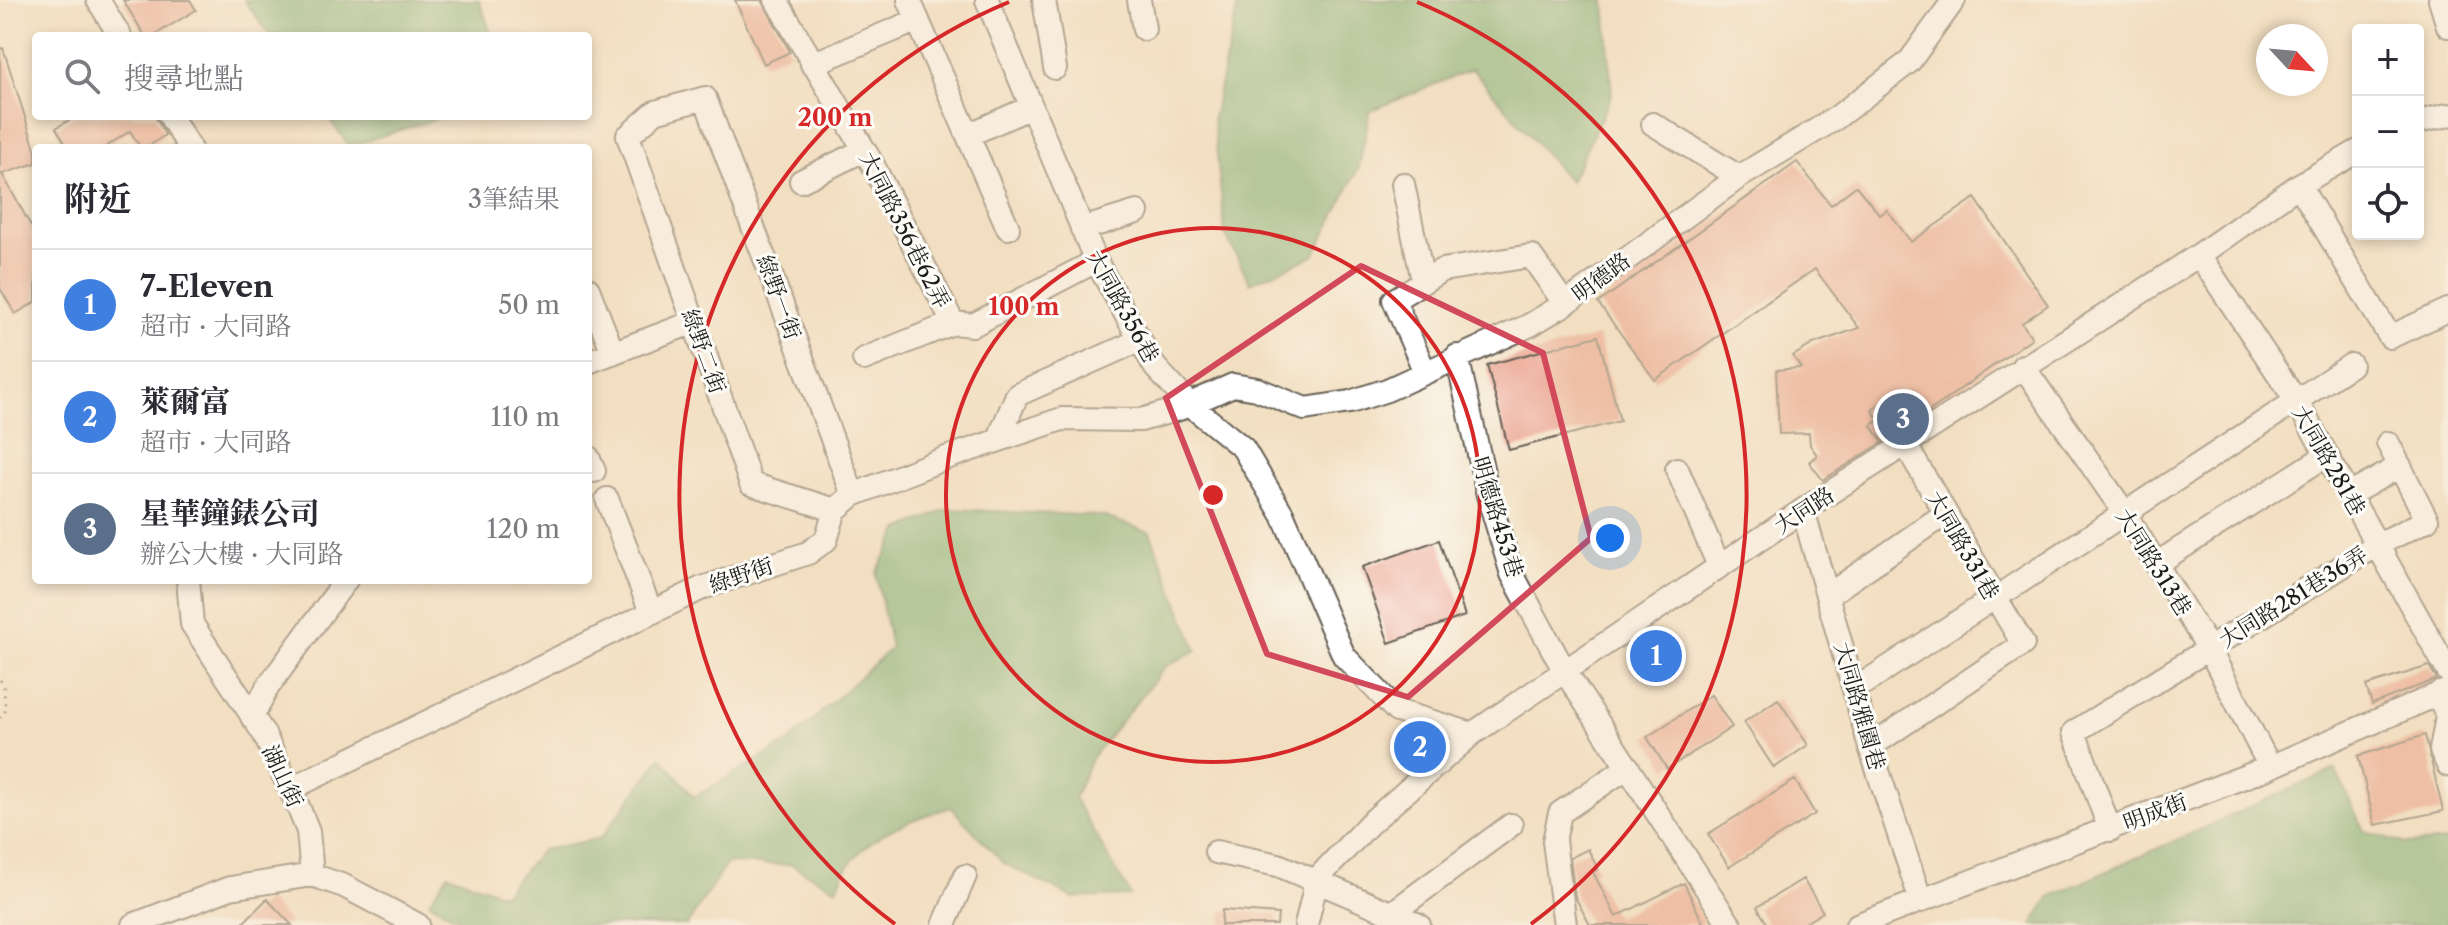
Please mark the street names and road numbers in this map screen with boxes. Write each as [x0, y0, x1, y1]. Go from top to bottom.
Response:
street label: 大同路356巷62弄 [853, 147, 956, 313]
street label: 大同路356巷 [1080, 245, 1165, 367]
street label: 明德路 [1567, 247, 1636, 308]
street label: 綠野一街 [751, 251, 806, 343]
street label: 綠野二街 [676, 305, 731, 397]
street label: 大同路281巷 [2286, 400, 2371, 520]
street label: 明德路453巷 [1466, 454, 1529, 581]
street label: 大同路 [1769, 481, 1839, 540]
street label: 大同路331巷 [1921, 486, 2005, 605]
street label: 大同路313巷 [2110, 504, 2197, 621]
street label: 大同路281巷36弄 [2214, 541, 2372, 654]
street label: 綠野街 [706, 552, 777, 599]
street label: 大同路雅園巷 [1828, 639, 1891, 773]
street label: 湖山街 [256, 741, 309, 812]
street label: 明成街 [2120, 788, 2191, 837]

